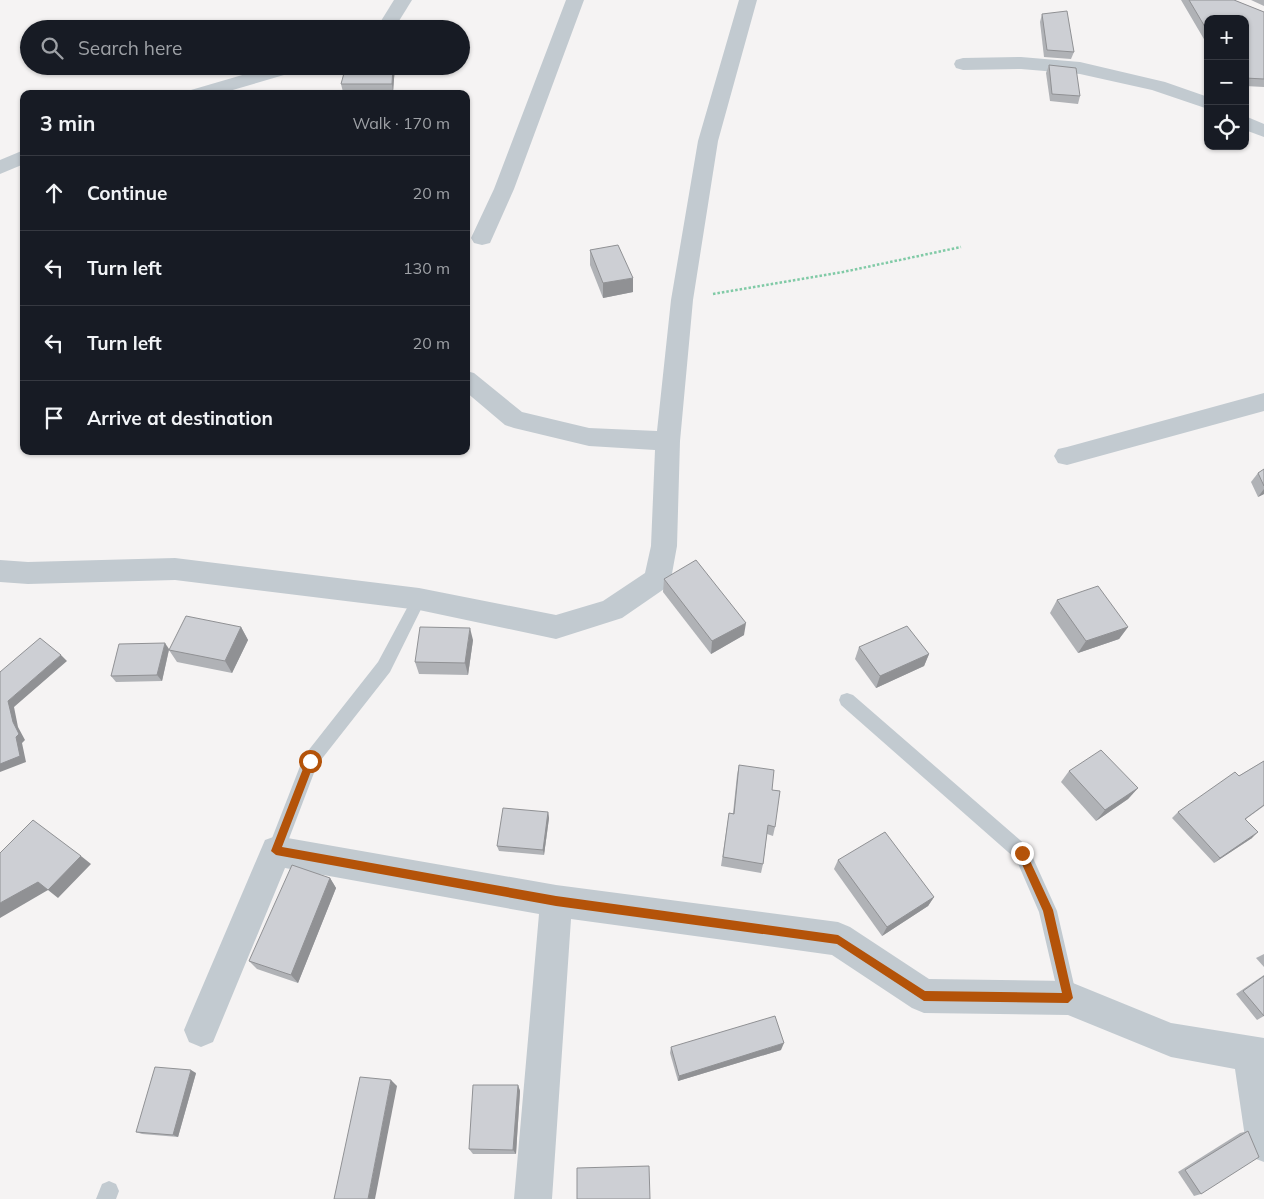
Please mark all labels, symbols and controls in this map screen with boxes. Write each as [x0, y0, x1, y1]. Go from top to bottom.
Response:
map controls [1204, 15, 1249, 150]
button: + [1204, 15, 1249, 60]
search box [20, 20, 470, 75]
icon: search [38, 34, 66, 62]
text: Search here [78, 36, 182, 60]
button: − [1204, 60, 1249, 105]
button: locate [1204, 105, 1249, 150]
text: 3 min [40, 110, 95, 136]
text: Walk · 170 m [352, 113, 450, 133]
icon: ahead [40, 179, 68, 207]
text: Continue [87, 181, 167, 205]
text: 20 m [413, 183, 450, 203]
icon: left [40, 254, 68, 282]
text: Turn left [87, 256, 162, 280]
text: 130 m [403, 258, 450, 278]
icon: left [40, 329, 68, 357]
text: Turn left [87, 331, 162, 355]
text: 20 m [413, 333, 450, 353]
icon: arrive [40, 404, 68, 432]
text: Arrive at destination [87, 406, 273, 430]
route start [299, 750, 322, 773]
route end [1011, 842, 1034, 865]

